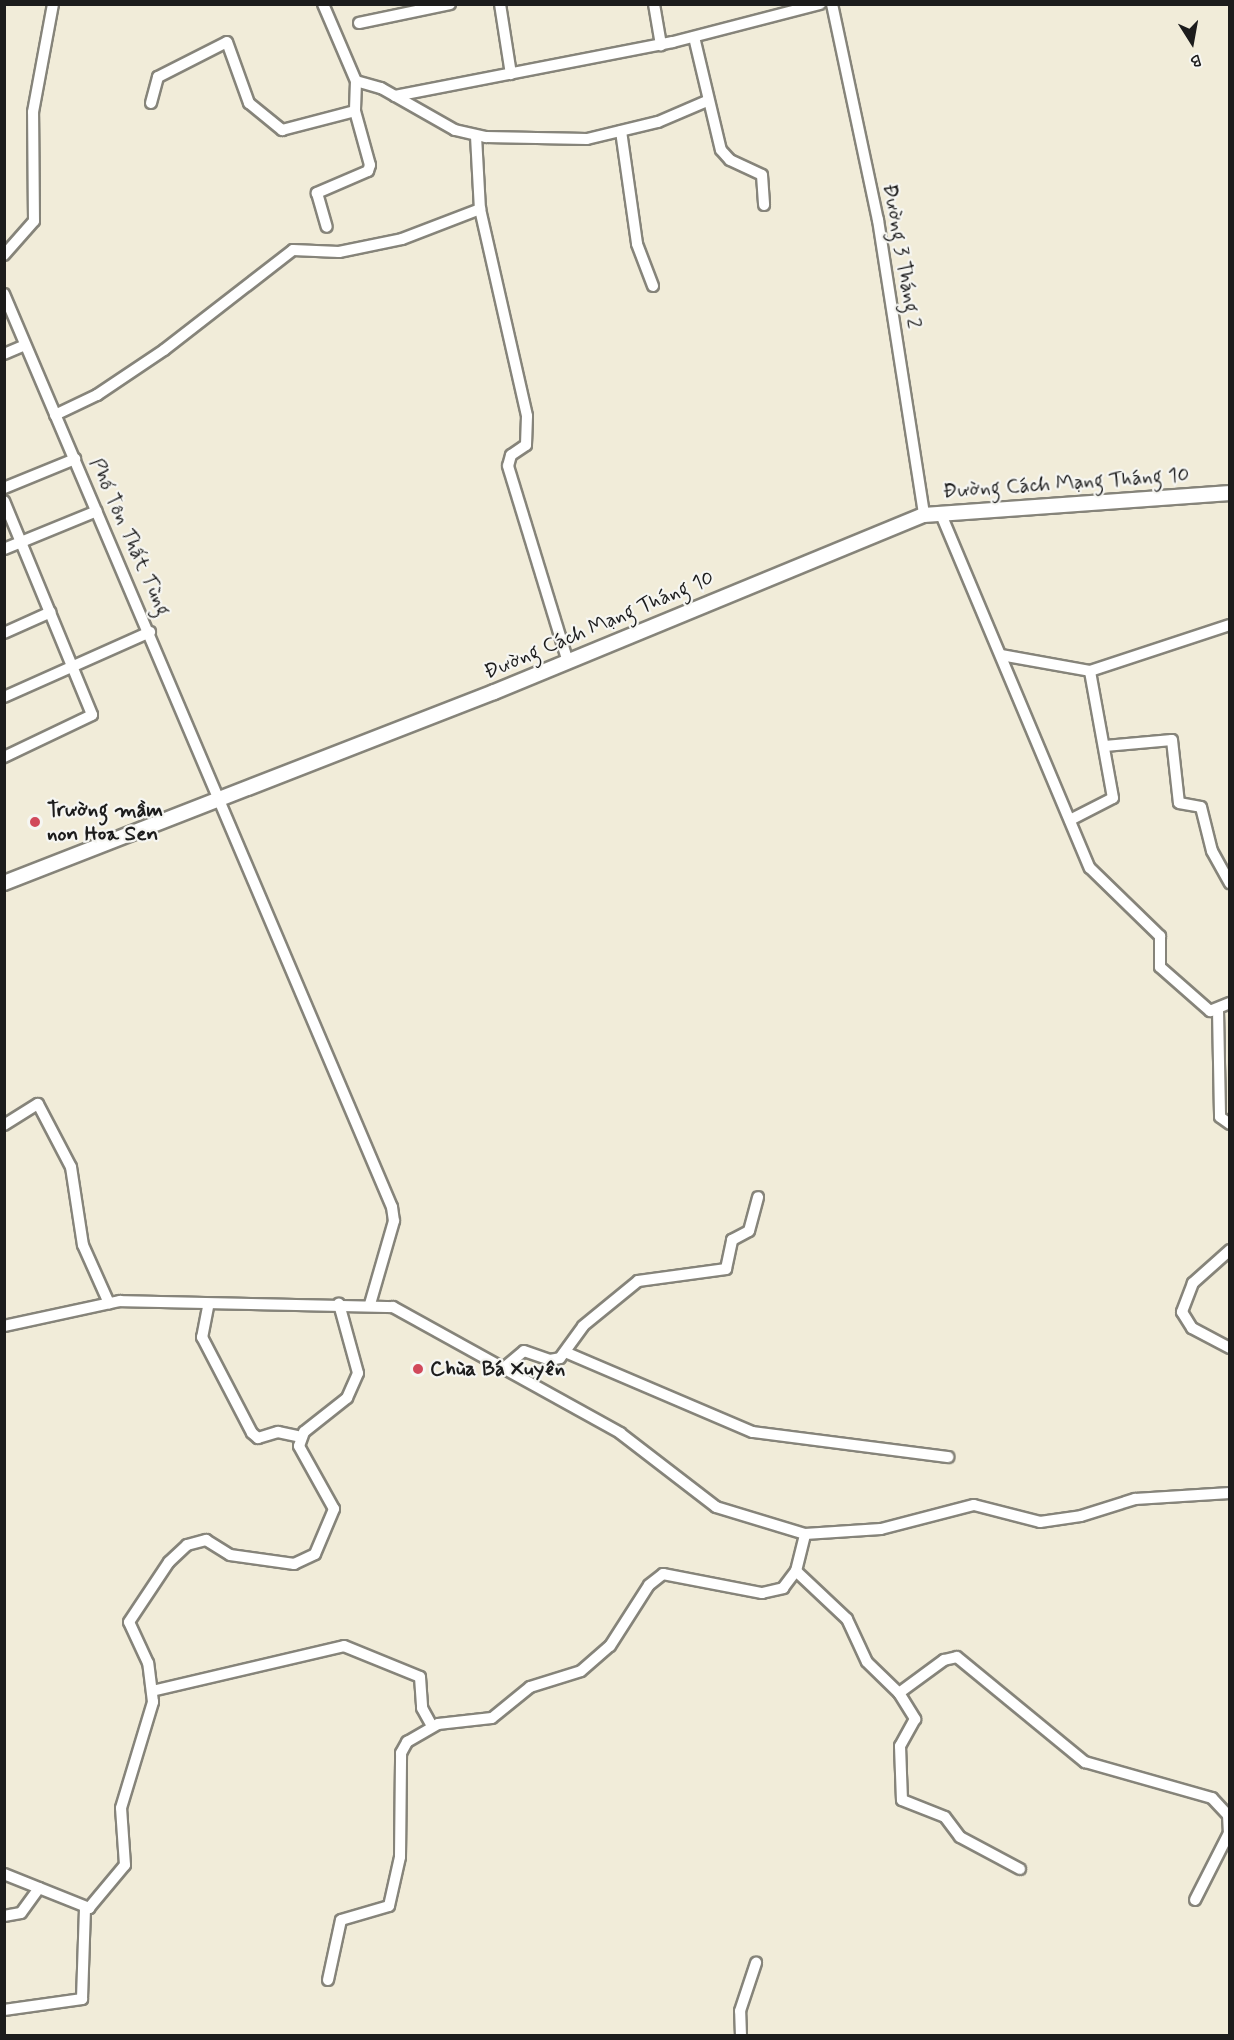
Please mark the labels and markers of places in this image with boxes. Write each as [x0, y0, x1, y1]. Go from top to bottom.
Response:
place label: Trường mầm non Hoa Sen [47, 797, 157, 847]
marker: Trường mầm non Hoa Sen [28, 815, 42, 829]
place label: Chùa Bá Xuyên [430, 1356, 565, 1382]
marker: Chùa Bá Xuyên [411, 1362, 425, 1376]

